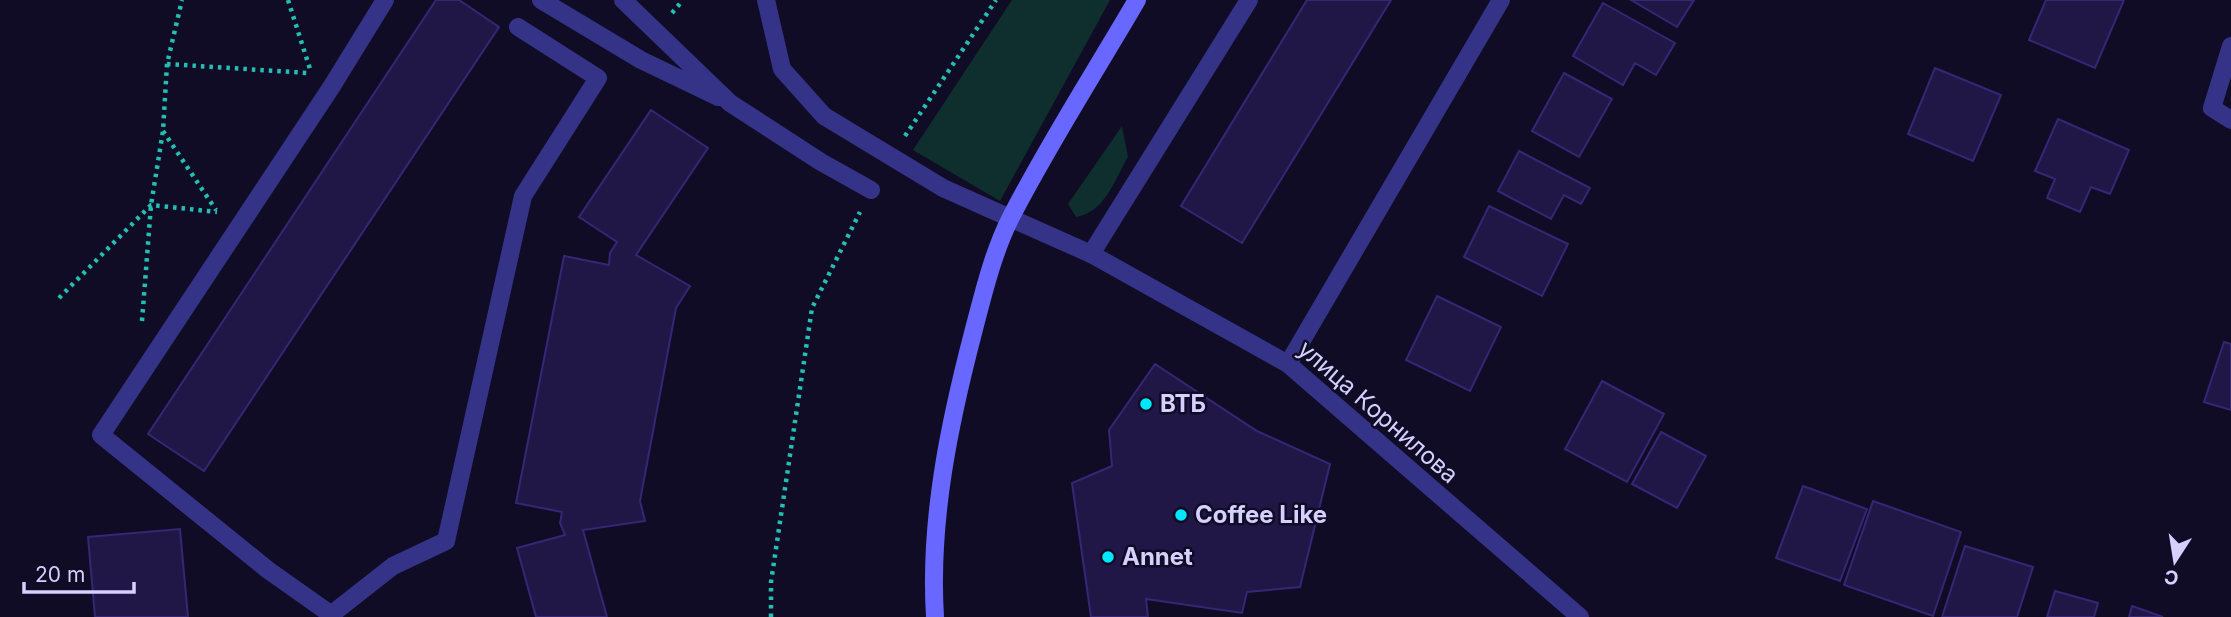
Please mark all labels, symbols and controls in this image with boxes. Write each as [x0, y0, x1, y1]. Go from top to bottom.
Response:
street label: улица Корнилова [1292, 334, 1464, 489]
place label: ВТБ [1160, 389, 1206, 418]
marker: ВТБ [1138, 396, 1154, 412]
place label: Coffee Like [1195, 500, 1327, 529]
marker: Coffee Like [1173, 507, 1189, 523]
north arrow [2140, 526, 2210, 596]
place label: Annet [1122, 542, 1193, 571]
marker: Annet [1100, 549, 1116, 565]
scale bar [24, 550, 135, 594]
text: 20 m [35, 562, 85, 587]
text: С [2162, 564, 2181, 590]

